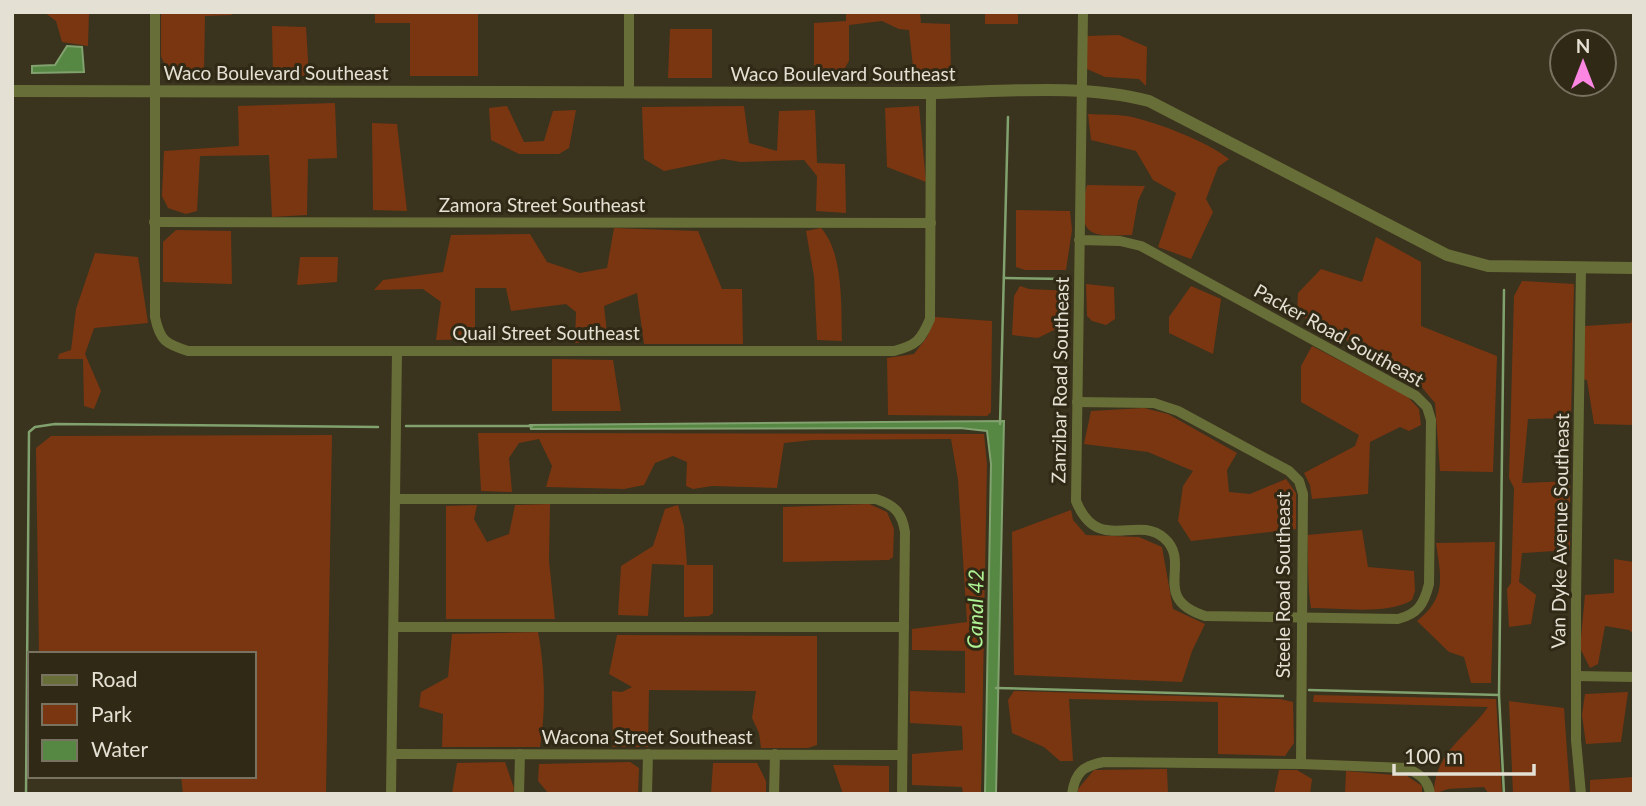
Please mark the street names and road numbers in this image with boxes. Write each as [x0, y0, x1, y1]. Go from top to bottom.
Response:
street label: Waco Boulevard Southeast [163, 61, 389, 84]
street label: Waco Boulevard Southeast [730, 62, 956, 85]
street label: Zamora Street Southeast [439, 193, 646, 216]
street label: Zanzibar Road Southeast [1046, 276, 1073, 483]
street label: Packer Road Southeast [1250, 278, 1428, 391]
street label: Quail Street Southeast [452, 321, 640, 344]
street label: Van Dyke Avenue Southeast [1546, 413, 1573, 649]
street label: Steele Road Southeast [1271, 491, 1294, 678]
street label: Wacona Street Southeast [541, 725, 753, 748]

